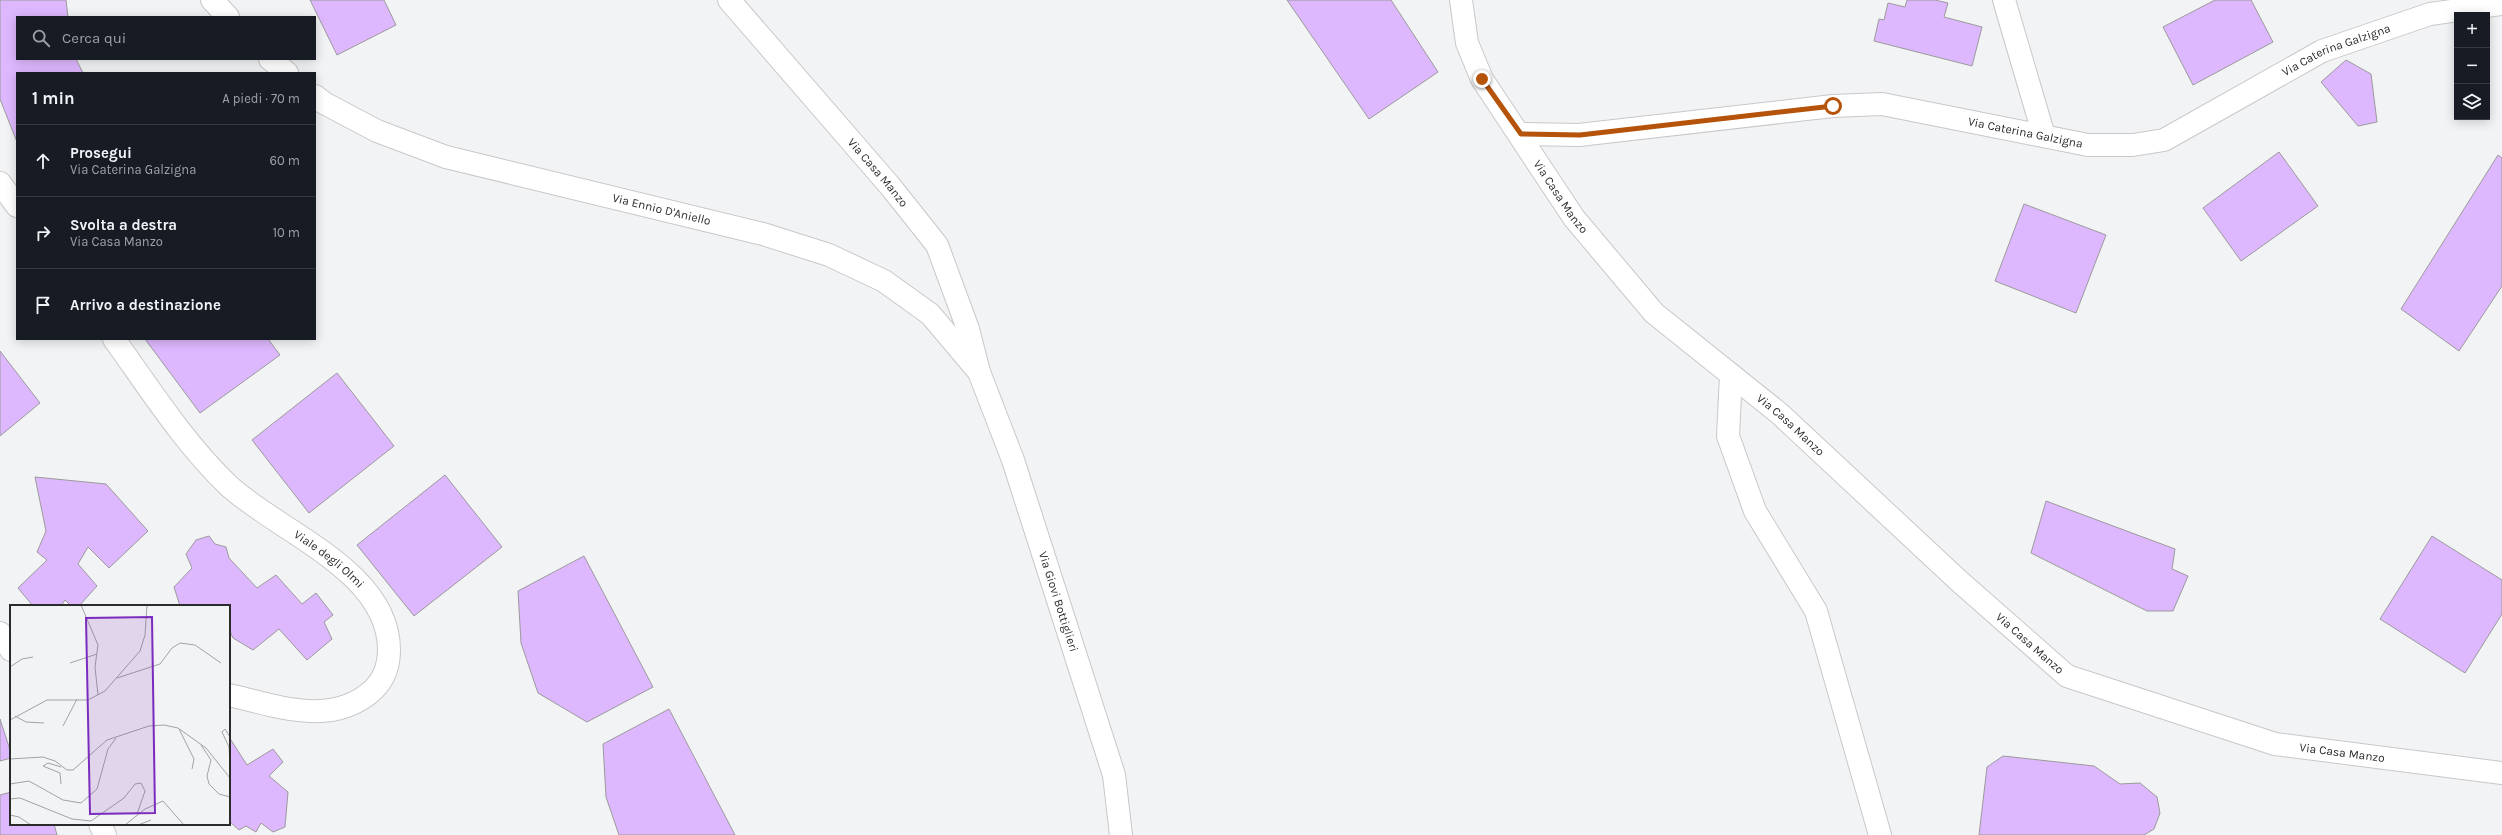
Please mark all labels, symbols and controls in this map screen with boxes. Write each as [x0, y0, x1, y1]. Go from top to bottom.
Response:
map controls [2454, 12, 2490, 120]
button: + [2454, 12, 2490, 48]
search box [16, 16, 316, 60]
street label: Via Caterina Galzigna [2279, 21, 2392, 79]
icon: search [30, 27, 52, 49]
text: Cerca qui [62, 29, 126, 47]
button: − [2454, 48, 2490, 84]
route end [1473, 70, 1491, 88]
button: layers [2454, 84, 2490, 120]
text: 1 min [32, 88, 75, 108]
text: A piedi · 70 m [222, 91, 300, 106]
route start [1824, 97, 1842, 115]
street label: Via Caterina Galzigna [1967, 114, 2084, 151]
street label: Via Casa Manzo [845, 135, 911, 210]
text: Prosegui [70, 144, 132, 162]
icon: ahead [32, 150, 54, 172]
text: 60 m [270, 153, 300, 168]
street label: Via Casa Manzo [1531, 157, 1591, 236]
text: Via Caterina Galzigna [70, 162, 196, 177]
street label: Via Ennio D'Aniello [611, 191, 712, 228]
text: Svolta a destra [70, 216, 177, 234]
icon: right [32, 222, 54, 244]
text: 10 m [273, 225, 300, 240]
text: Via Casa Manzo [70, 234, 163, 249]
icon: arrive [32, 294, 54, 316]
text: Arrivo a destinazione [70, 296, 221, 314]
street label: Via Casa Manzo [1754, 391, 1827, 459]
street label: Viale degli Olmi [291, 527, 367, 591]
street label: Via Giovi Bottiglieri [1036, 550, 1081, 654]
inset map [10, 605, 230, 825]
street label: Via Casa Manzo [1993, 610, 2067, 677]
street label: Via Casa Manzo [2299, 740, 2386, 765]

